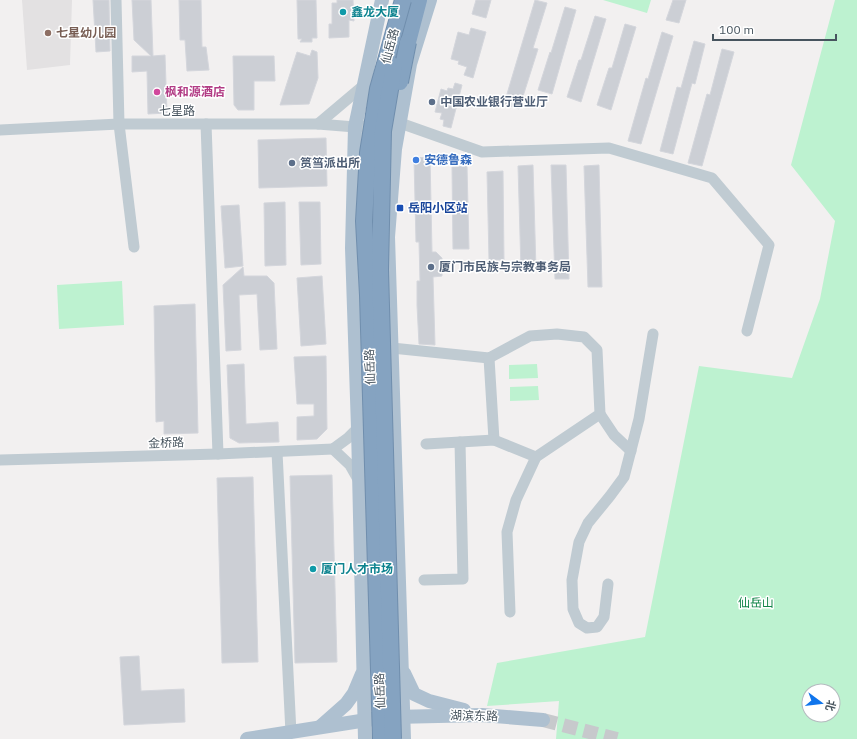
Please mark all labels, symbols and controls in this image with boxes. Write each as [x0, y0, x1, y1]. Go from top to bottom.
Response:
place label: 鑫龙大厦 [351, 4, 399, 19]
marker: 鑫龙大厦 [338, 7, 348, 17]
scale bar [713, 16, 836, 42]
text: 100 m [719, 22, 754, 37]
place label: 七星幼儿园 [56, 25, 116, 40]
street label: 仙岳路 [378, 27, 401, 65]
marker: 七星幼儿园 [43, 28, 53, 38]
place label: 枫和源酒店 [165, 84, 225, 99]
marker: 枫和源酒店 [152, 87, 162, 97]
place label: 中国农业银行营业厅 [440, 94, 548, 109]
marker: 中国农业银行营业厅 [427, 97, 437, 107]
street label: 七星路 [159, 103, 195, 118]
place label: 安德鲁森 [424, 152, 472, 167]
place label: 筼筜派出所 [300, 155, 360, 170]
marker: 安德鲁森 [411, 155, 421, 165]
marker: 筼筜派出所 [287, 158, 297, 168]
place label: 岳阳小区站 [408, 200, 468, 215]
marker: 岳阳小区站 [395, 203, 405, 213]
place label: 厦门市民族与宗教事务局 [439, 259, 571, 274]
marker: 厦门市民族与宗教事务局 [426, 262, 436, 272]
street label: 仙岳路 [361, 349, 378, 385]
street label: 金桥路 [148, 434, 184, 451]
place label: 厦门人才市场 [321, 561, 393, 576]
marker: 厦门人才市场 [308, 564, 318, 574]
park label: 仙岳山 [738, 595, 774, 610]
street label: 仙岳路 [371, 673, 388, 709]
north arrow [801, 683, 841, 723]
text: 北 [822, 698, 839, 713]
street label: 湖滨东路 [450, 708, 498, 723]

